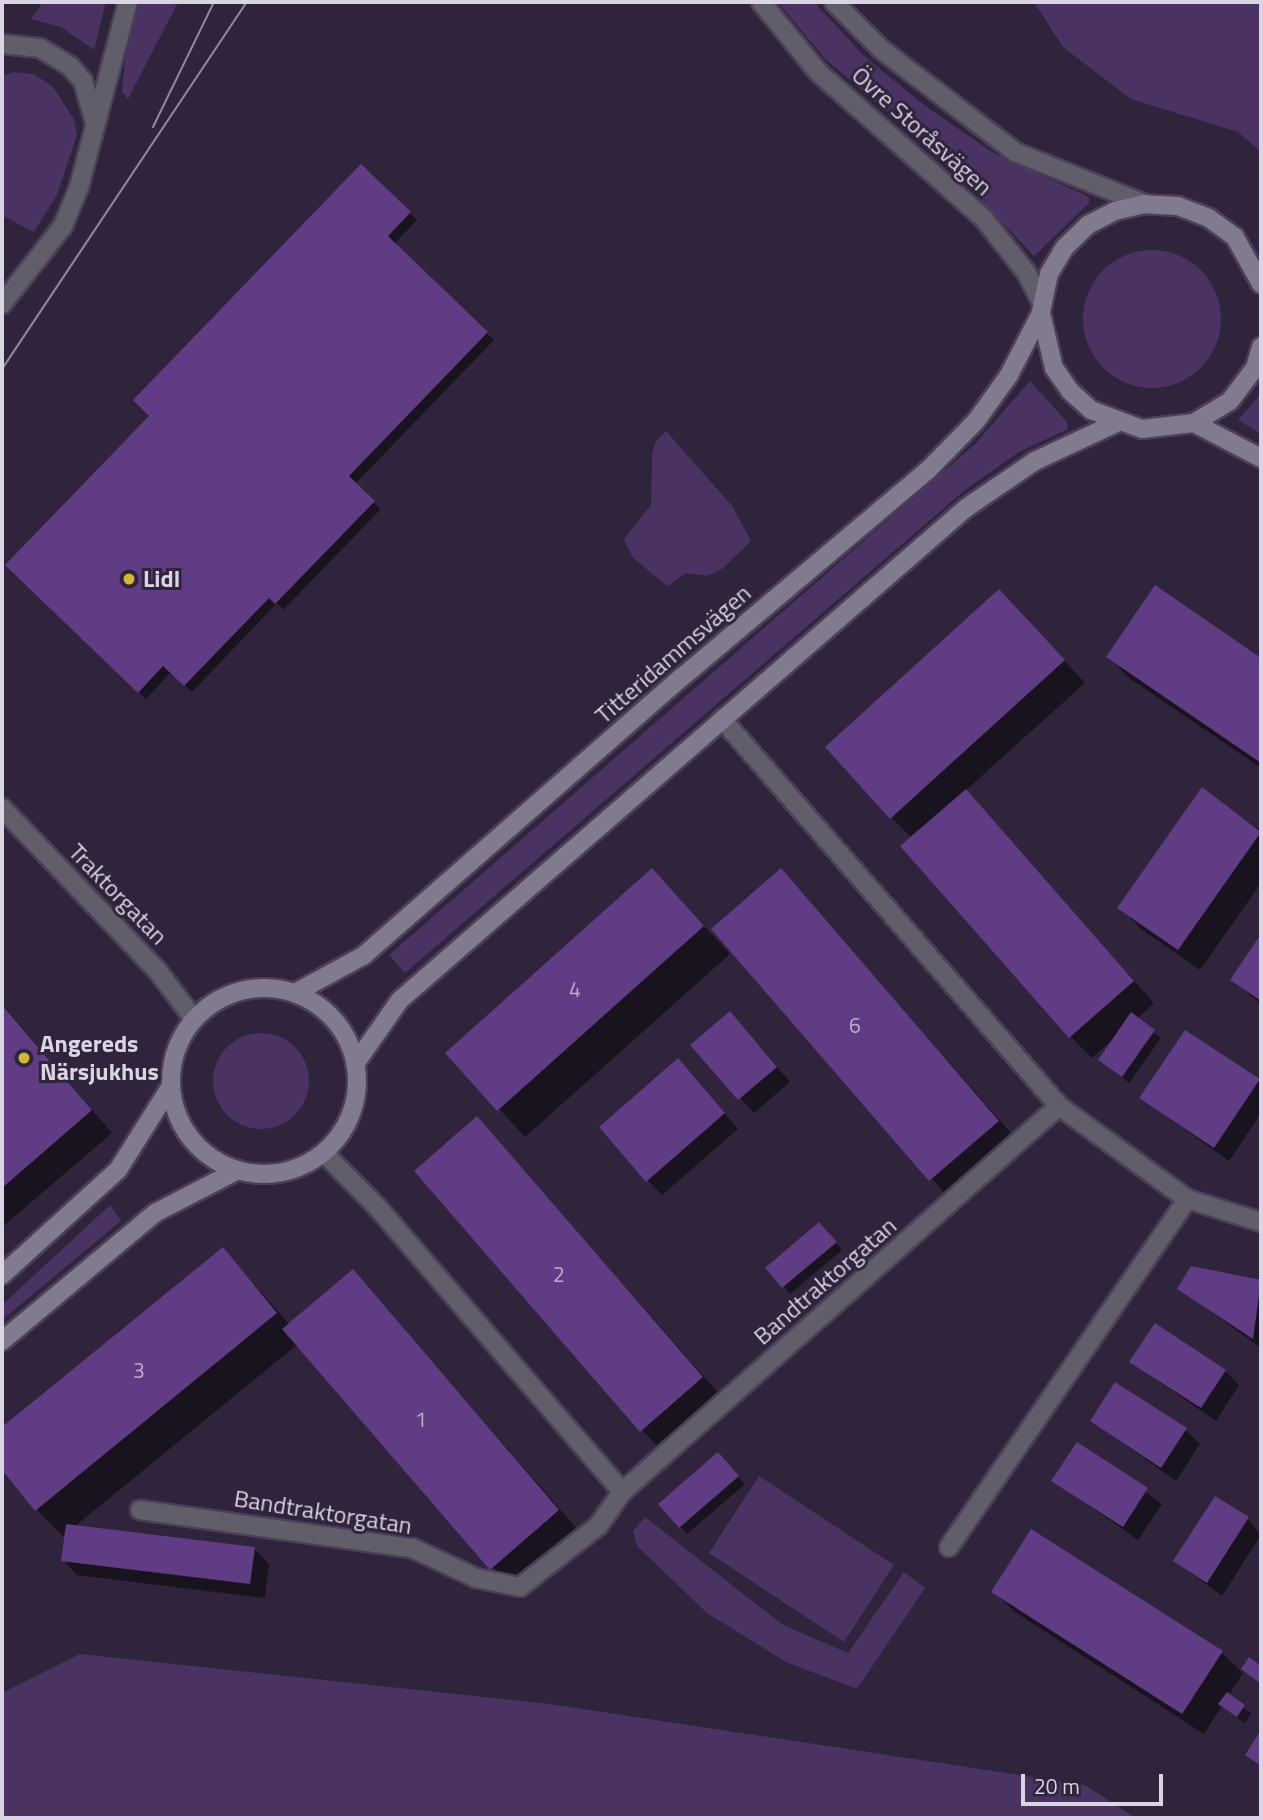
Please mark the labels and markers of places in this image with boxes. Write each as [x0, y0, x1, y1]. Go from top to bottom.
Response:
place label: Lidl [143, 565, 180, 593]
marker: Lidl [121, 571, 137, 587]
place label: Angereds Närsjukhus [40, 1030, 159, 1086]
marker: Angereds Närsjukhus [14, 1048, 34, 1068]

